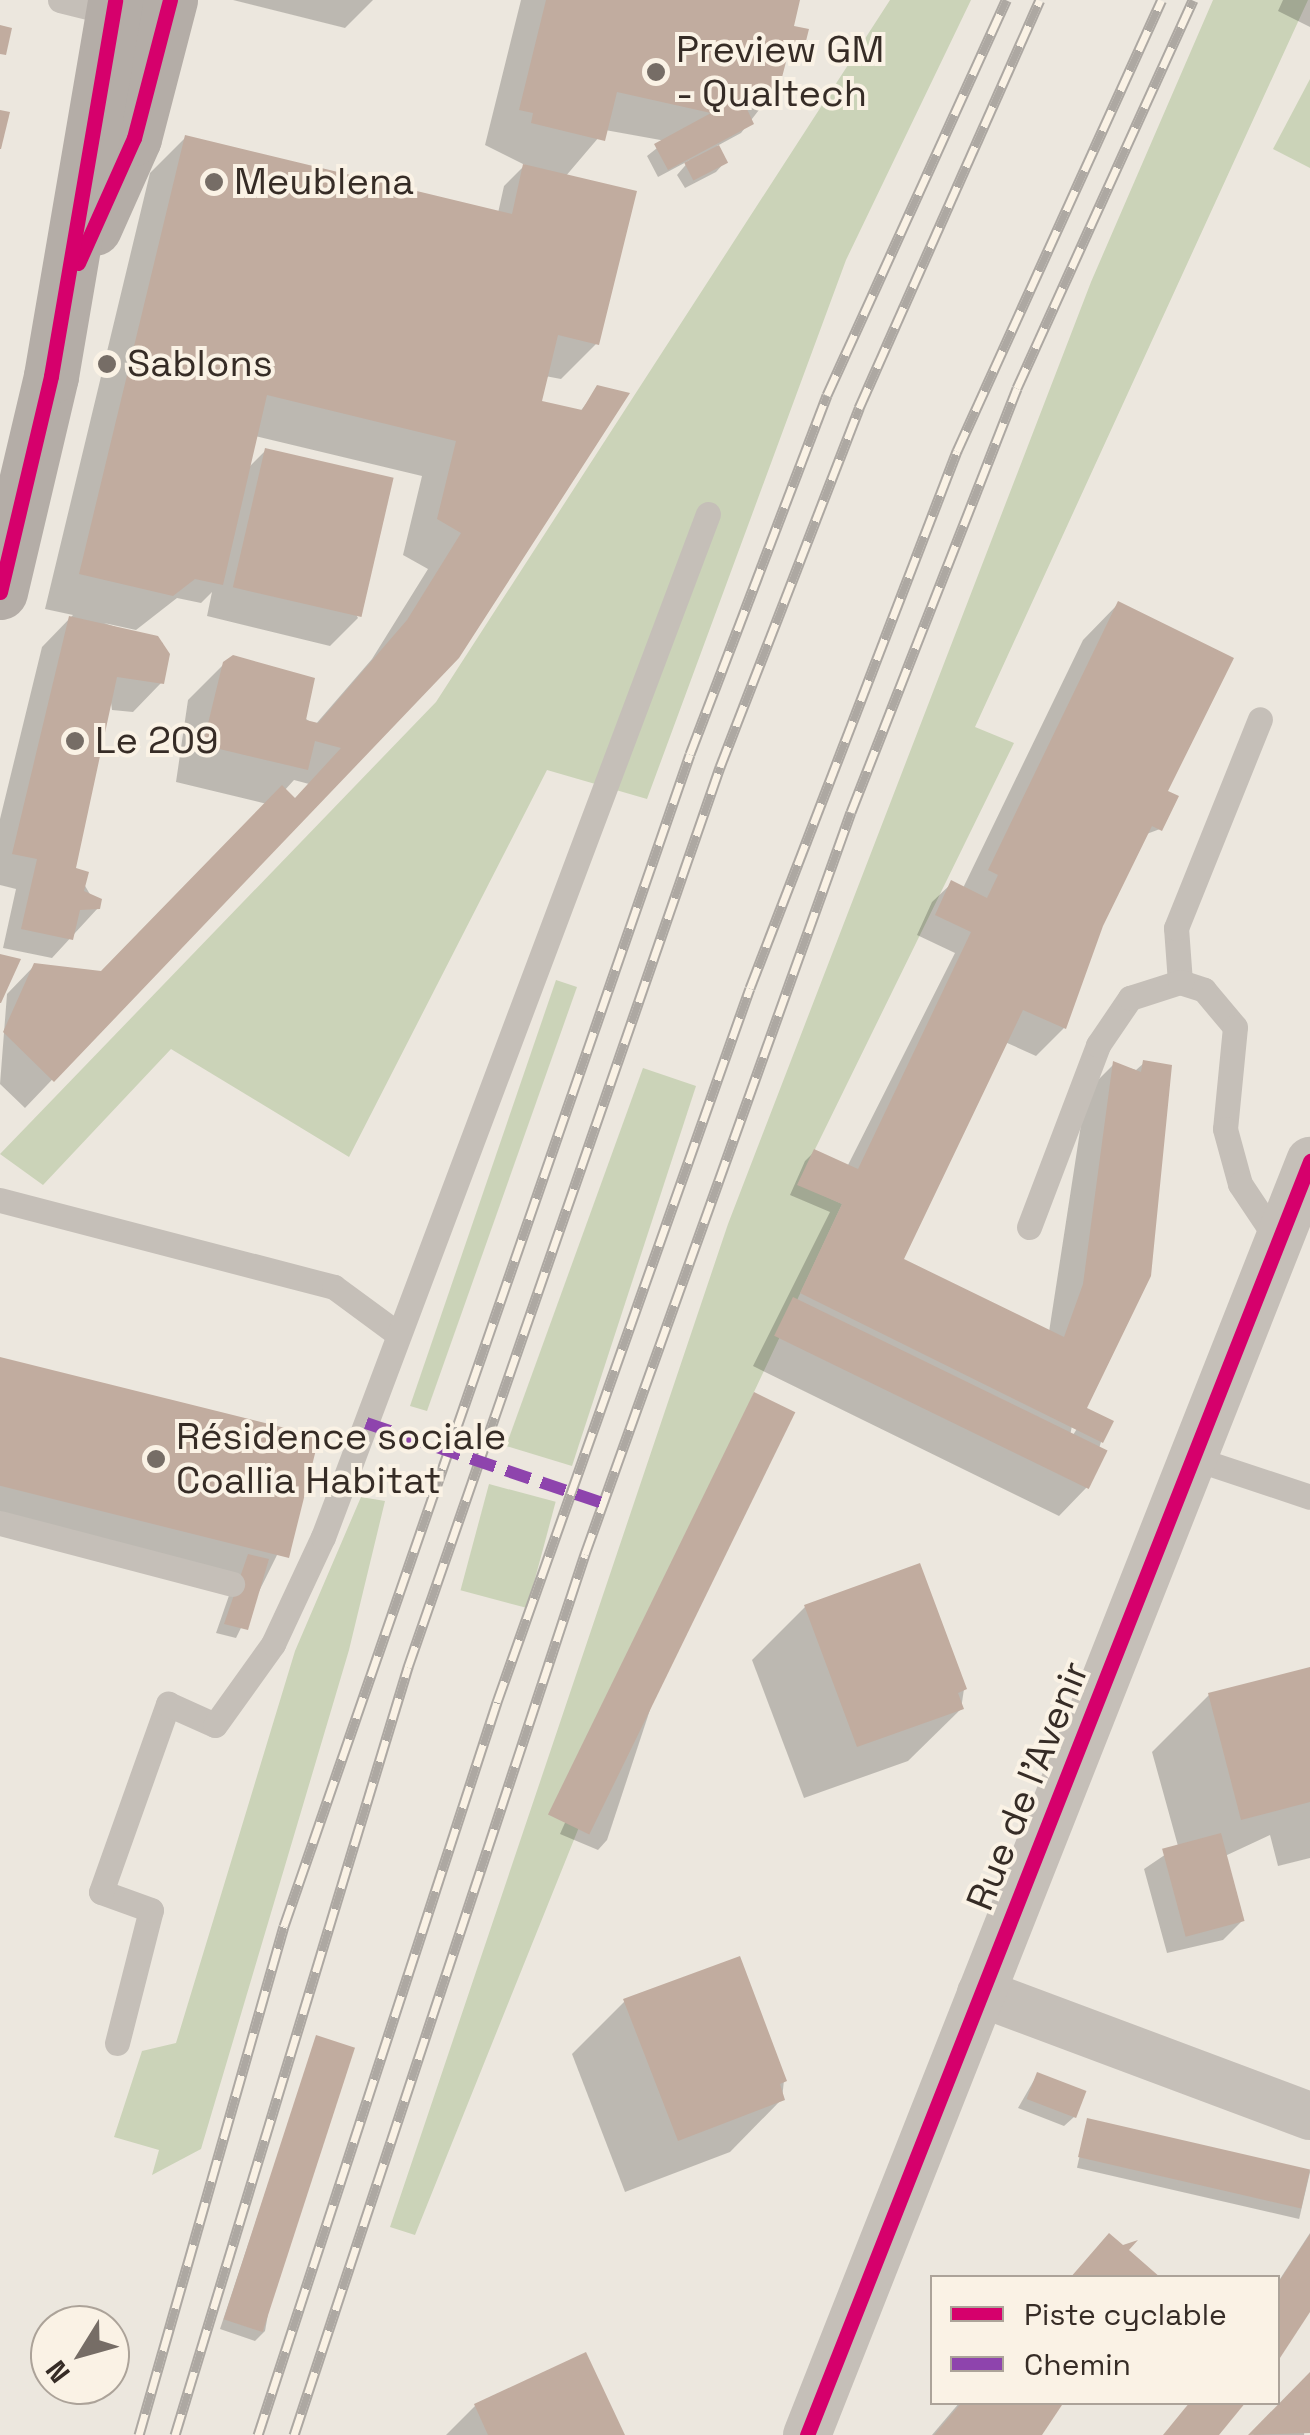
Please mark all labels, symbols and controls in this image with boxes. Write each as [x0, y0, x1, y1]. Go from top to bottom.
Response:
place label: Preview GM - Qualtech [676, 27, 884, 116]
marker: Preview GM - Qualtech [645, 61, 667, 83]
place label: Meublena [234, 159, 414, 205]
marker: Meublena [203, 171, 225, 193]
place label: Sablons [127, 341, 273, 387]
marker: Sablons [96, 353, 118, 375]
place label: Le 209 [95, 718, 218, 764]
marker: Le 209 [64, 730, 86, 752]
place label: Résidence sociale Coallia Habitat [176, 1414, 506, 1504]
marker: Résidence sociale Coallia Habitat [145, 1448, 167, 1470]
street label: Rue de l'Avenir [957, 1655, 1099, 1917]
legend [930, 2275, 1280, 2405]
text: Piste cyclable [1024, 2295, 1227, 2334]
north arrow [30, 2305, 130, 2405]
text: Chemin [1024, 2345, 1131, 2384]
text: N [38, 2354, 78, 2390]

